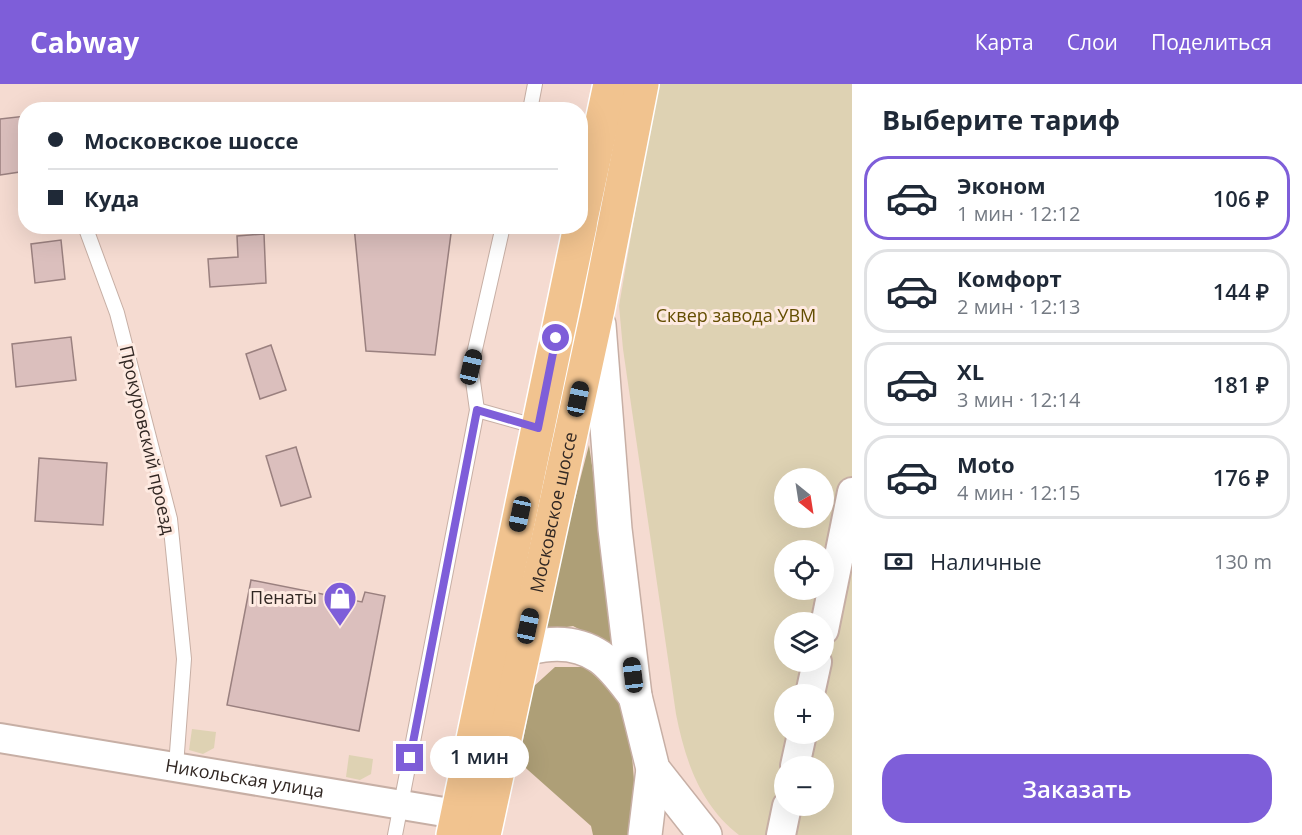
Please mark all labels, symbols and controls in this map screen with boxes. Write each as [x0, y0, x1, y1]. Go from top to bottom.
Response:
text: Cabway [30, 23, 139, 61]
text: Карта [975, 28, 1034, 56]
text: Слои [1067, 28, 1118, 56]
text: Поделиться [1151, 28, 1272, 56]
text: Выберите тариф [882, 101, 1120, 138]
text: Московское шоссе [84, 125, 299, 155]
text: Эконом [957, 170, 1046, 200]
icon: car [885, 171, 939, 225]
text: Куда [84, 183, 139, 213]
text: 106 ₽ [1213, 183, 1269, 213]
text: 1 мин · 12:12 [957, 200, 1080, 227]
text: Комфорт [957, 263, 1062, 293]
icon: car [885, 264, 939, 318]
text: 144 ₽ [1213, 276, 1269, 306]
text: 2 мин · 12:13 [957, 293, 1080, 320]
park label: Сквер завода УВМ [656, 303, 816, 327]
route start [542, 324, 569, 351]
street label: Прокуровский проезд [115, 343, 181, 537]
car [458, 347, 484, 387]
text: XL [957, 356, 984, 386]
icon: car [885, 357, 939, 411]
text: 181 ₽ [1213, 369, 1269, 399]
car [565, 380, 591, 418]
text: 3 мин · 12:14 [957, 386, 1080, 413]
street label: Московское шоссе [524, 430, 582, 595]
text: Moto [957, 449, 1015, 479]
icon: car [885, 450, 939, 504]
text: 176 ₽ [1213, 462, 1269, 492]
north arrow [774, 468, 834, 528]
map controls [774, 468, 834, 816]
text: 4 мин · 12:15 [957, 479, 1080, 506]
car [507, 495, 533, 533]
button: locate [774, 540, 834, 600]
icon: cash [882, 545, 915, 578]
text: Наличные [930, 546, 1042, 576]
text: 130 m [1214, 548, 1272, 575]
shop icon: Пенаты [322, 580, 358, 627]
place label: Пенаты [250, 585, 317, 609]
car [515, 607, 541, 645]
button: layers [774, 612, 834, 672]
car [622, 656, 644, 694]
button: + [774, 684, 834, 744]
callout: 1 мин [431, 737, 530, 779]
text: 1 мин [450, 743, 509, 770]
route end [396, 744, 423, 771]
street label: Никольская улица [164, 753, 326, 803]
button: Заказать [882, 754, 1272, 823]
button: − [774, 756, 834, 816]

